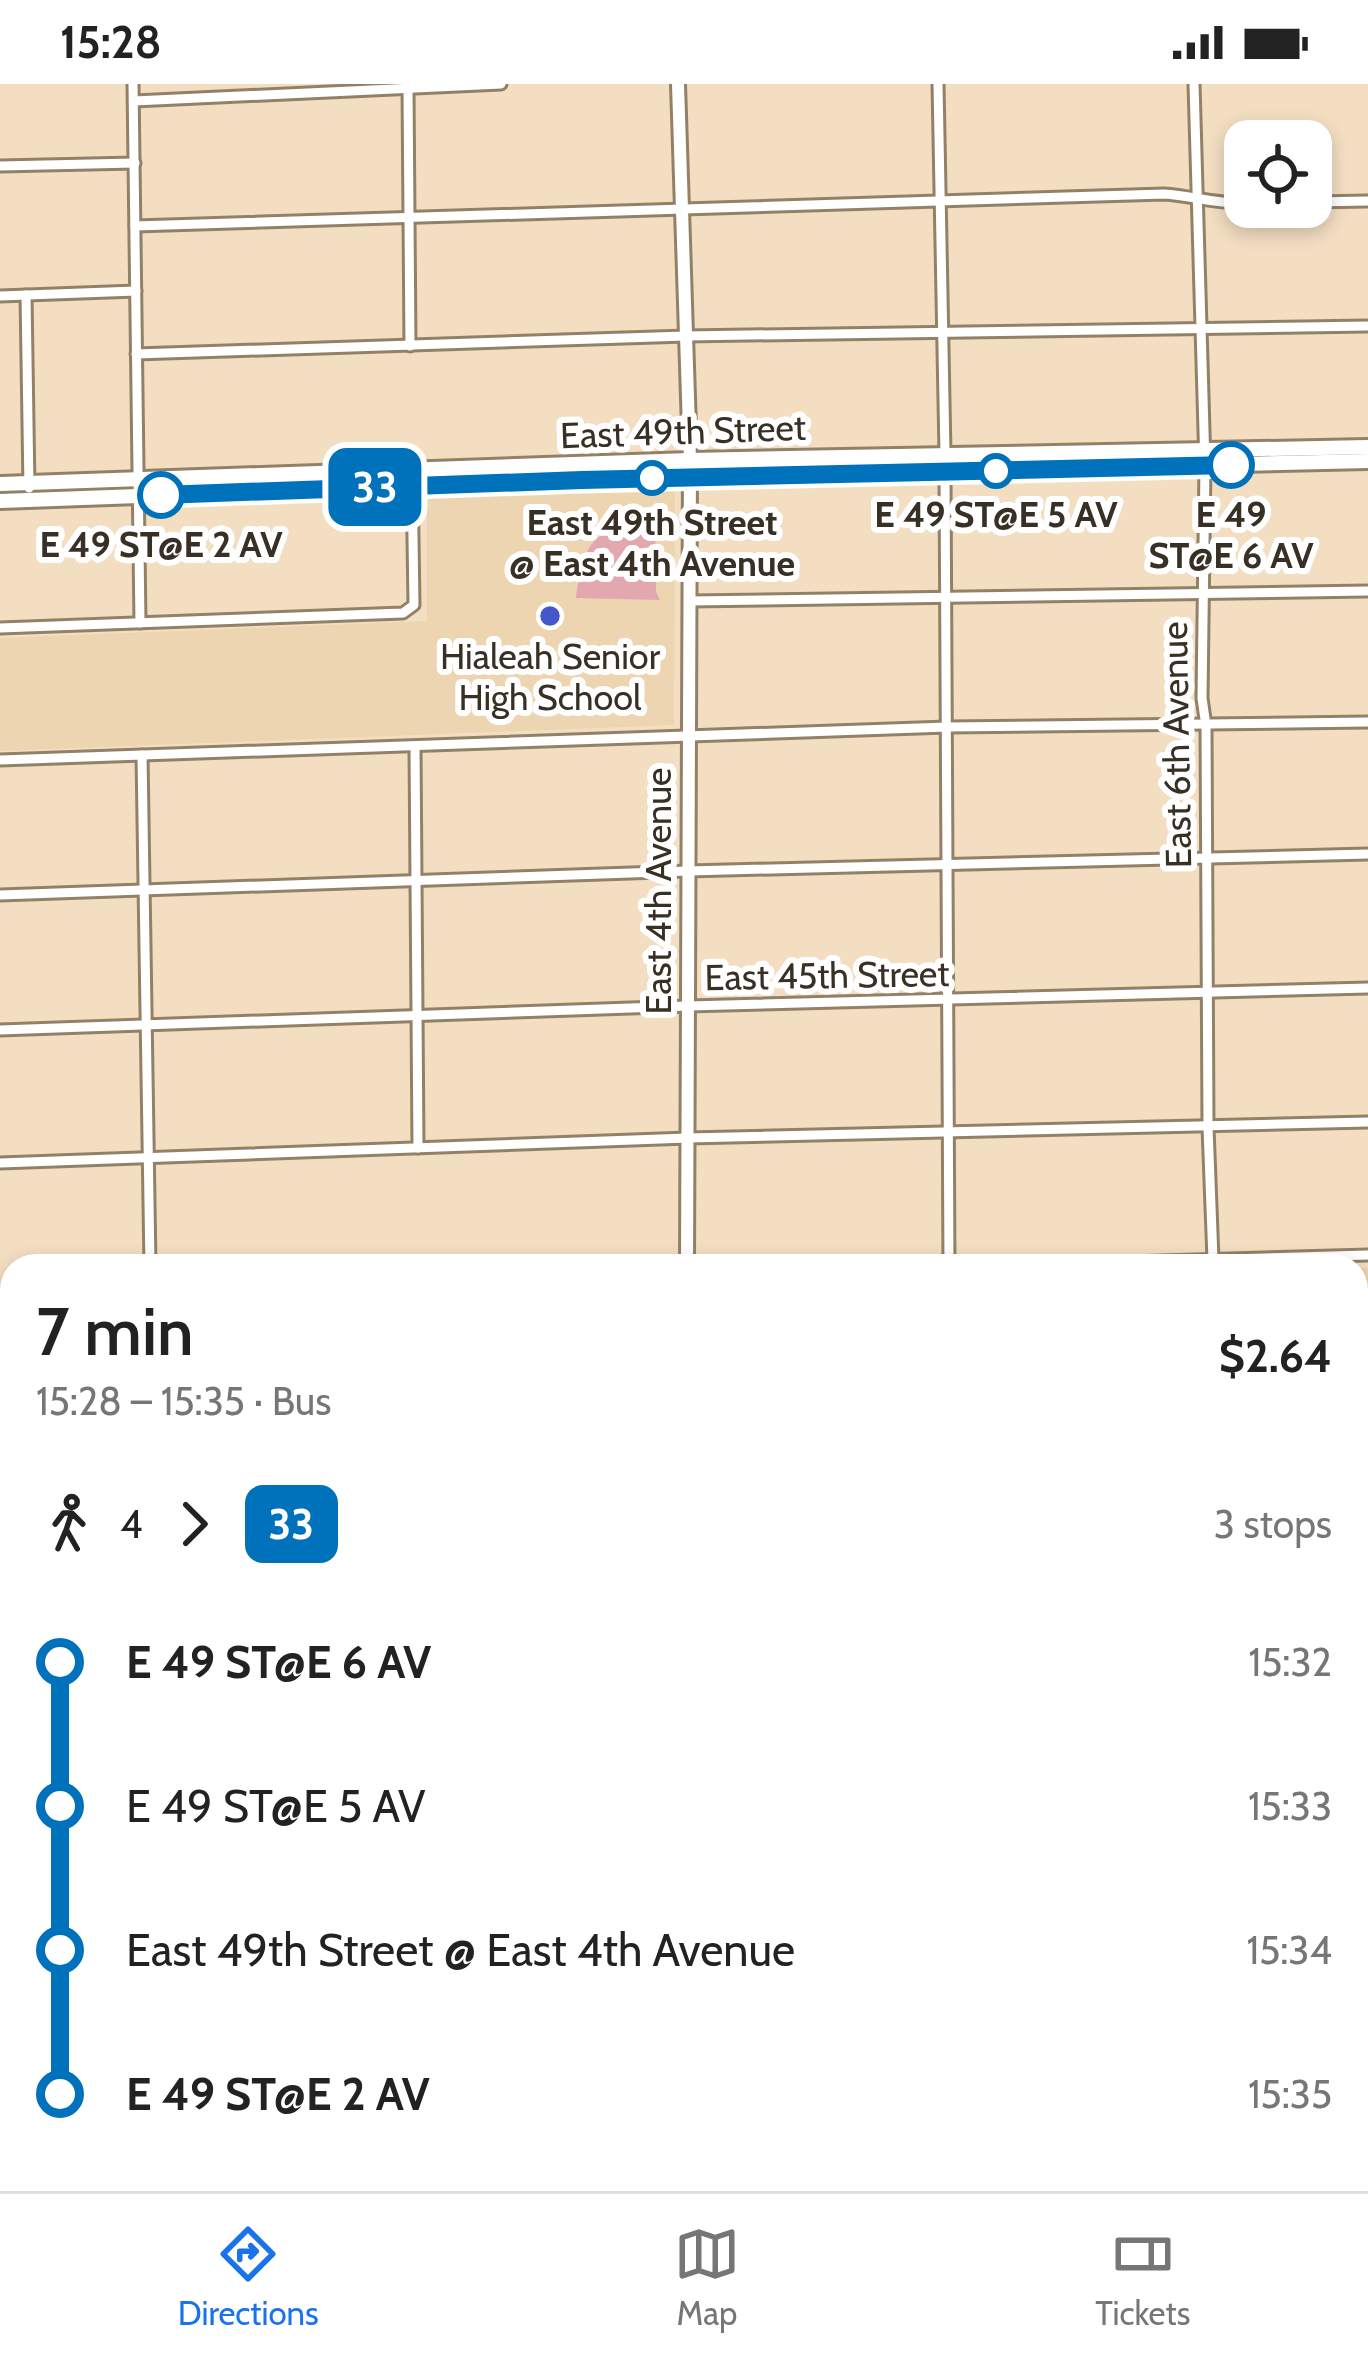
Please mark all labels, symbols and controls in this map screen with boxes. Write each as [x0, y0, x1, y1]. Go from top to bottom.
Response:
text: 15:28 [60, 15, 162, 69]
map controls [1224, 120, 1332, 228]
button: locate [1224, 120, 1332, 228]
street label: East 49th Street [559, 405, 807, 457]
marker: E 49 ST@E 6 AV [1209, 443, 1253, 487]
line badge: 33 [321, 448, 429, 526]
marker: E 49 ST@E 5 AV [980, 455, 1012, 487]
text: 33 [352, 461, 398, 513]
marker: East 49th Street @ East 4th Avenue [636, 462, 668, 494]
marker: E 49 ST@E 2 AV [139, 473, 183, 517]
place label: E 49 ST@E 5 AV [874, 492, 1118, 536]
place label: E 49 ST@E 6 AV [1149, 492, 1314, 577]
place label: East 49th Street @ East 4th Avenue [509, 500, 795, 585]
place label: E 49 ST@E 2 AV [40, 522, 283, 566]
marker: Hialeah Senior High School [537, 603, 563, 629]
street label: East 6th Avenue [1152, 621, 1200, 869]
place label: Hialeah Senior High School [440, 634, 661, 719]
street label: East 4th Avenue [636, 767, 680, 1015]
street label: East 45th Street [704, 951, 950, 999]
text: 7 min [36, 1291, 194, 1372]
text: $2.64 [1219, 1329, 1332, 1383]
text: 15:28 – 15:35 · Bus [36, 1377, 331, 1425]
icon: walk [36, 1491, 102, 1557]
icon: forward [161, 1491, 227, 1557]
text: 33 [269, 1498, 314, 1550]
text: 4 [120, 1500, 143, 1548]
text: 3 stops [1214, 1500, 1332, 1548]
text: E 49 ST@E 6 AV [126, 1635, 431, 1689]
text: 15:32 [1249, 1638, 1332, 1686]
text: E 49 ST@E 5 AV [126, 1779, 426, 1833]
text: 15:33 [1248, 1782, 1332, 1830]
text: East 49th Street @ East 4th Avenue [126, 1923, 795, 1977]
text: 15:34 [1246, 1926, 1332, 1974]
text: E 49 ST@E 2 AV [126, 2067, 430, 2121]
text: 15:35 [1248, 2070, 1332, 2118]
tab: Directions [178, 2221, 319, 2333]
tab: Map [674, 2221, 740, 2333]
tab: Tickets [1095, 2221, 1190, 2333]

